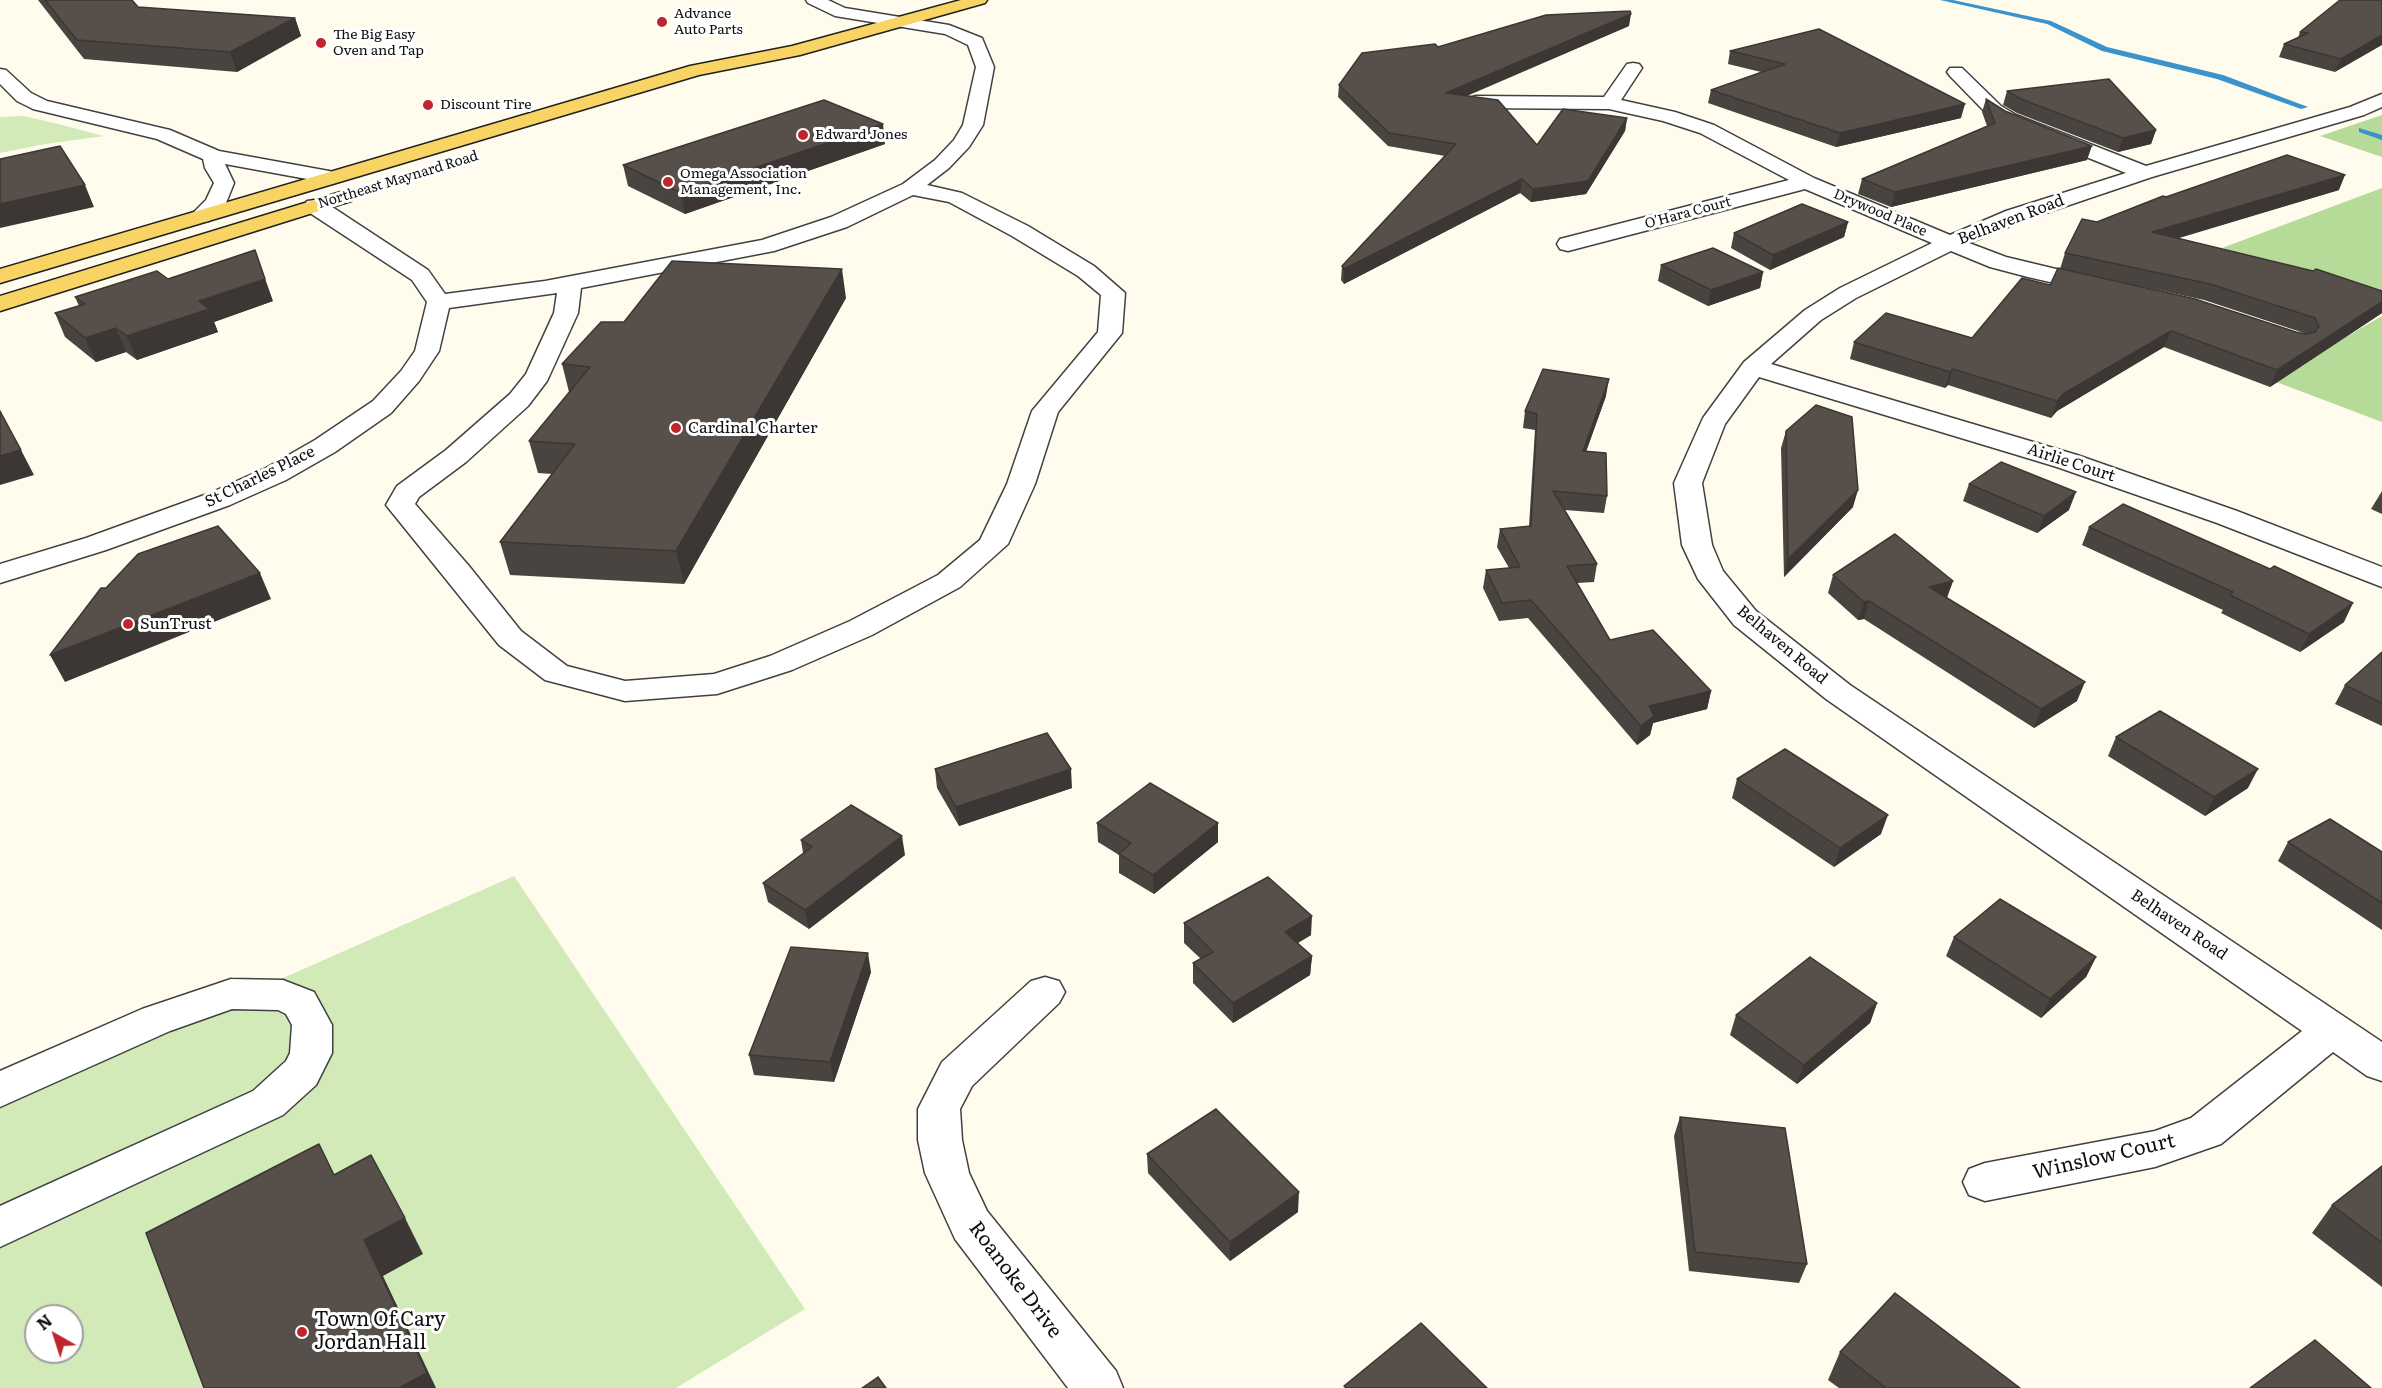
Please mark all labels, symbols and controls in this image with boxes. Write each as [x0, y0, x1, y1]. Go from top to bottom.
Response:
place label: Advance Auto Parts [674, 6, 743, 38]
marker: Advance Auto Parts [655, 15, 669, 29]
place label: The Big Easy Oven and Tap [333, 27, 424, 60]
marker: The Big Easy Oven and Tap [314, 36, 328, 50]
place label: Discount Tire [440, 97, 532, 113]
marker: Discount Tire [421, 98, 435, 112]
place label: Edward Jones [815, 127, 907, 143]
marker: Edward Jones [796, 128, 810, 142]
street label: Northeast Maynard Road [316, 148, 480, 212]
place label: Omega Association Management, Inc. [680, 166, 807, 198]
marker: Omega Association Management, Inc. [661, 175, 675, 189]
street label: Drywood Place [1831, 186, 1929, 240]
street label: Belhaven Road [1955, 191, 2067, 249]
street label: O'Hara Court [1643, 193, 1733, 233]
place label: Cardinal Charter [688, 418, 818, 438]
marker: Cardinal Charter [669, 421, 683, 435]
street label: Airlie Court [2025, 440, 2117, 486]
street label: St Charles Place [202, 442, 318, 512]
street label: Belhaven Road [1733, 602, 1831, 688]
place label: SunTrust [140, 614, 212, 634]
marker: SunTrust [121, 617, 135, 631]
street label: Belhaven Road [2127, 886, 2231, 964]
street label: Winslow Court [2031, 1129, 2177, 1185]
street label: Roanoke Drive [963, 1217, 1067, 1343]
north arrow [24, 1304, 84, 1364]
text: N [31, 1308, 57, 1335]
place label: Town Of Cary Jordan Hall [314, 1308, 446, 1355]
marker: Town Of Cary Jordan Hall [295, 1325, 309, 1339]

